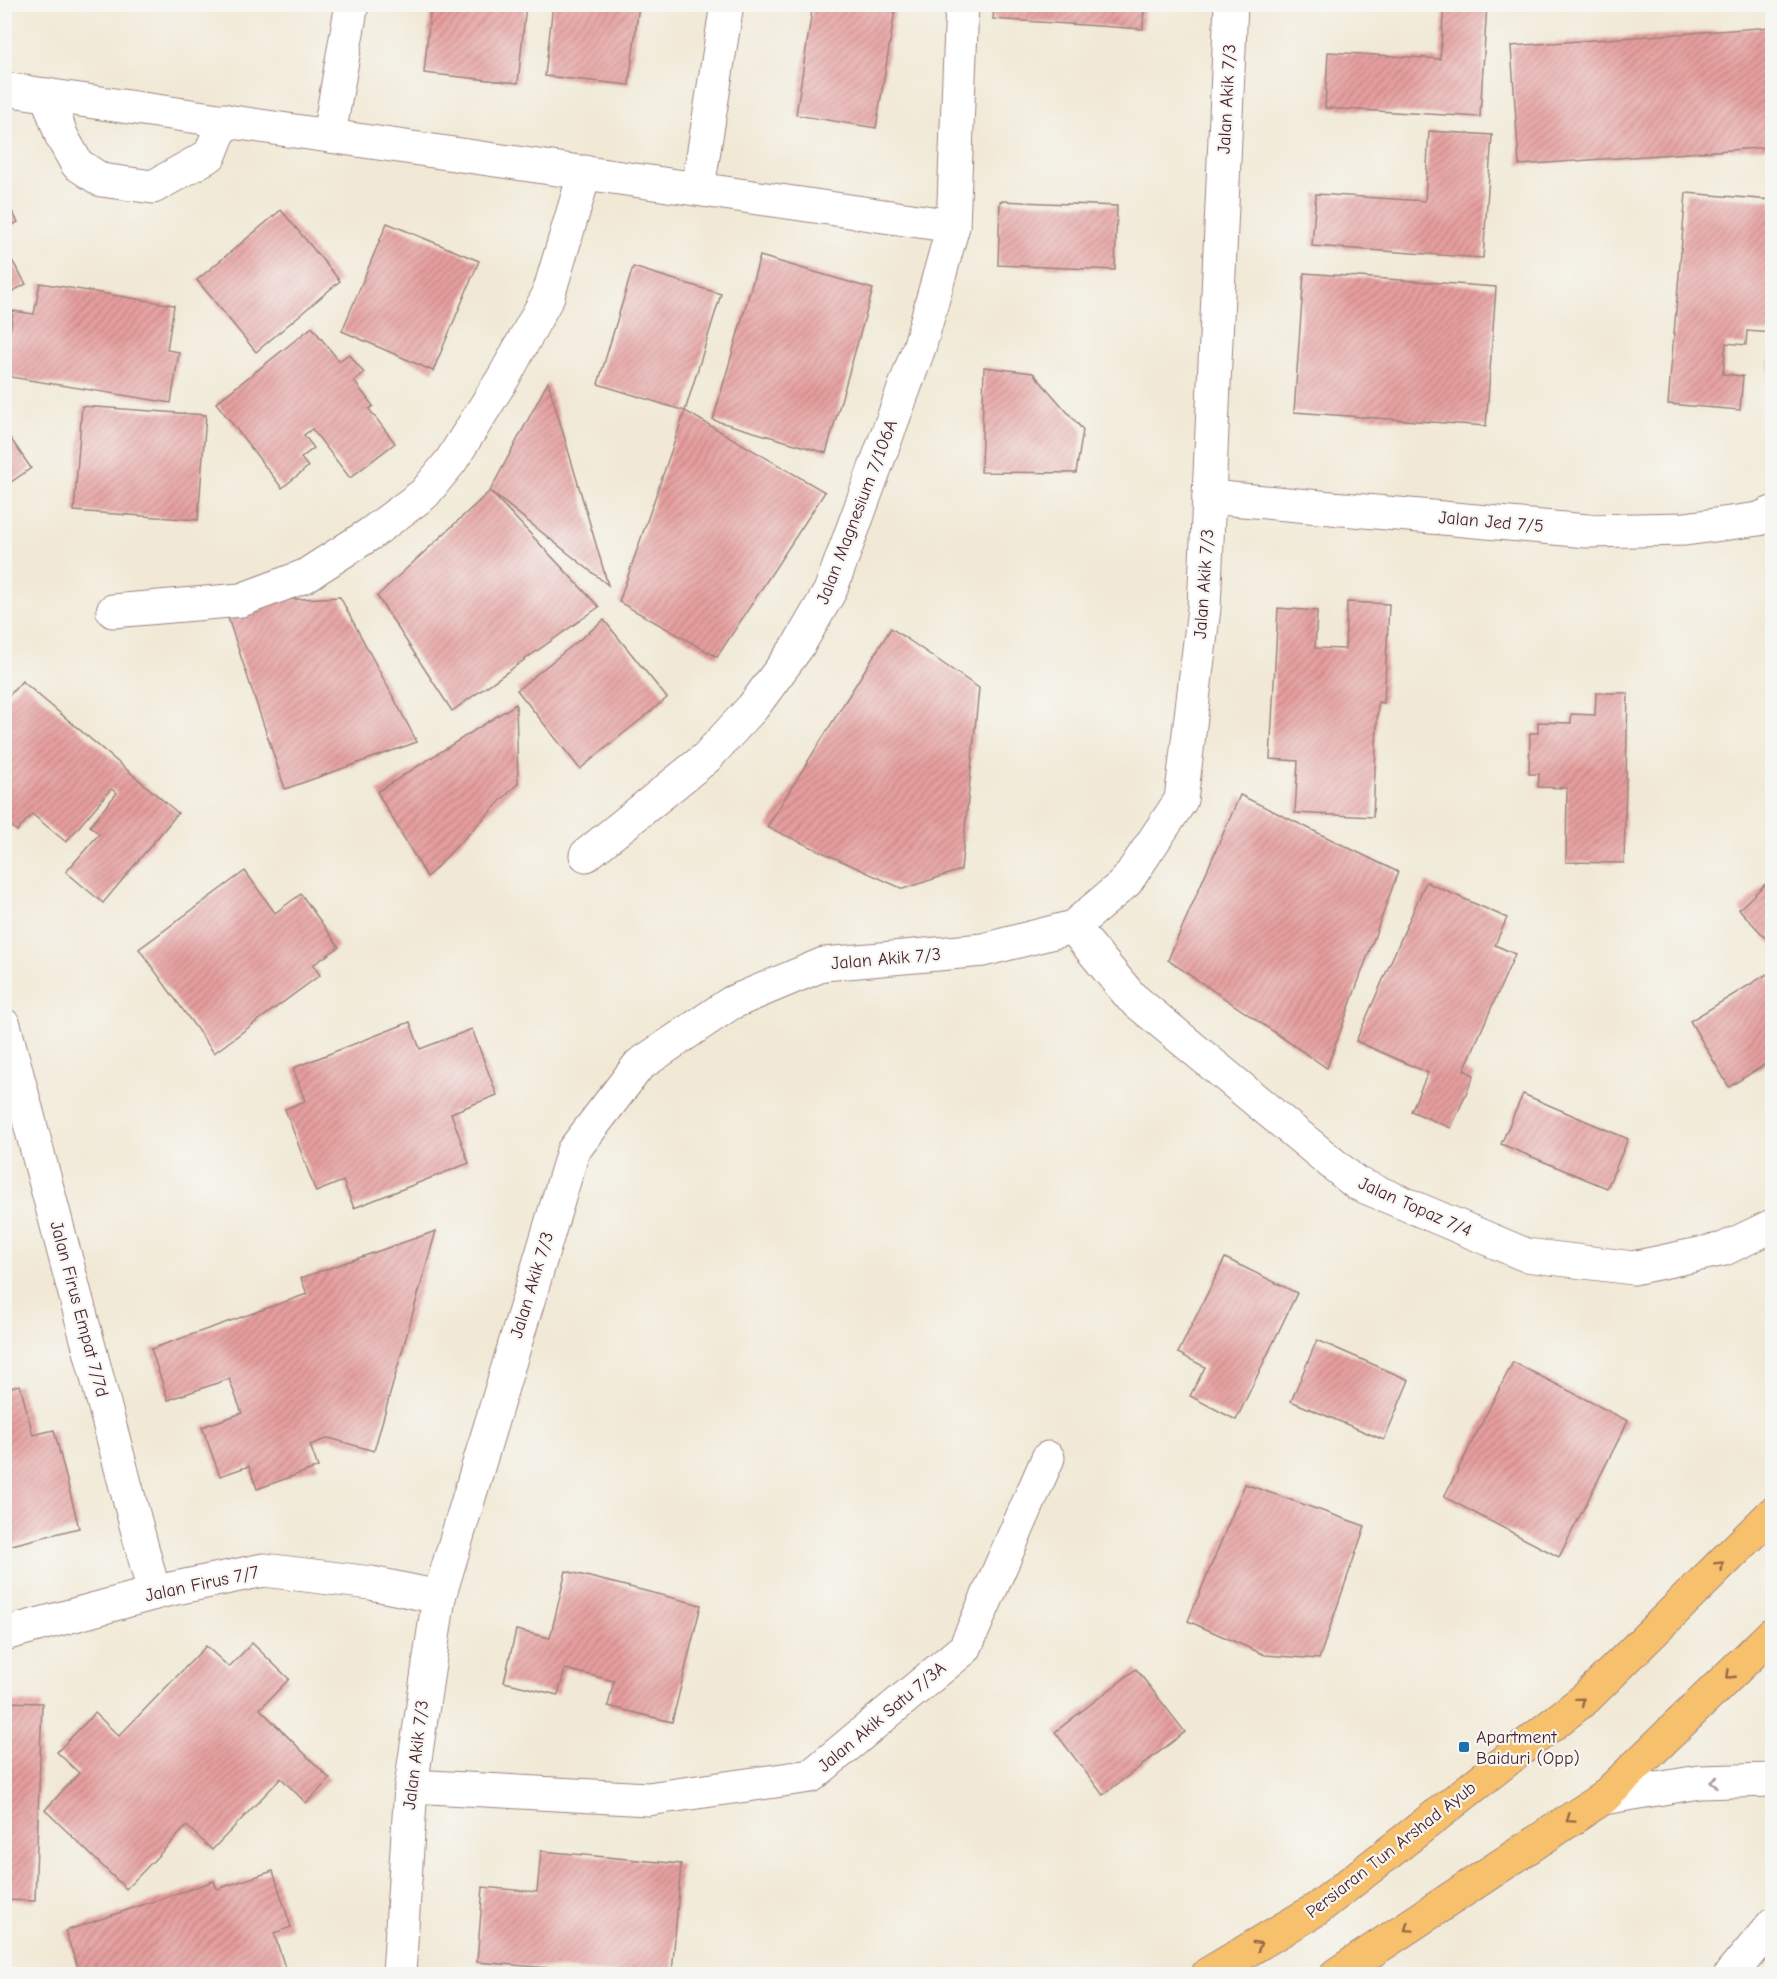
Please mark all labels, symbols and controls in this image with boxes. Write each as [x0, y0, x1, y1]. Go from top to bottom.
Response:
street label: Jalan Akik 7/3 [1214, 43, 1240, 155]
street label: Jalan Magnesium 7/106A [812, 417, 902, 607]
street label: Jalan Jed 7/5 [1437, 507, 1545, 537]
street label: Jalan Akik 7/3 [1190, 528, 1218, 640]
street label: Jalan Akik 7/3 [830, 944, 942, 974]
street label: Jalan Topaz 7/4 [1355, 1173, 1475, 1241]
street label: Jalan Firus Empat 7/7d [45, 1219, 113, 1399]
street label: Jalan Akik 7/3 [506, 1229, 558, 1341]
one-way arrow [1714, 1561, 1724, 1572]
street label: Jalan Firus 7/7 [143, 1562, 261, 1606]
street label: Jalan Akik Satu 7/3A [814, 1657, 950, 1777]
one-way arrow [1727, 1667, 1738, 1678]
one-way arrow [1574, 1698, 1585, 1709]
street label: Jalan Akik 7/3 [399, 1699, 433, 1811]
place label: Apartment Baiduri (Opp) [1476, 1727, 1580, 1769]
marker: Apartment Baiduri (Opp) [1457, 1740, 1471, 1754]
one-way arrow [1710, 1775, 1719, 1788]
street label: Persiaran Tun Arshad Ayub [1302, 1777, 1480, 1923]
one-way arrow [1566, 1812, 1577, 1823]
one-way arrow [1404, 1921, 1415, 1932]
one-way arrow [1252, 1940, 1262, 1952]

